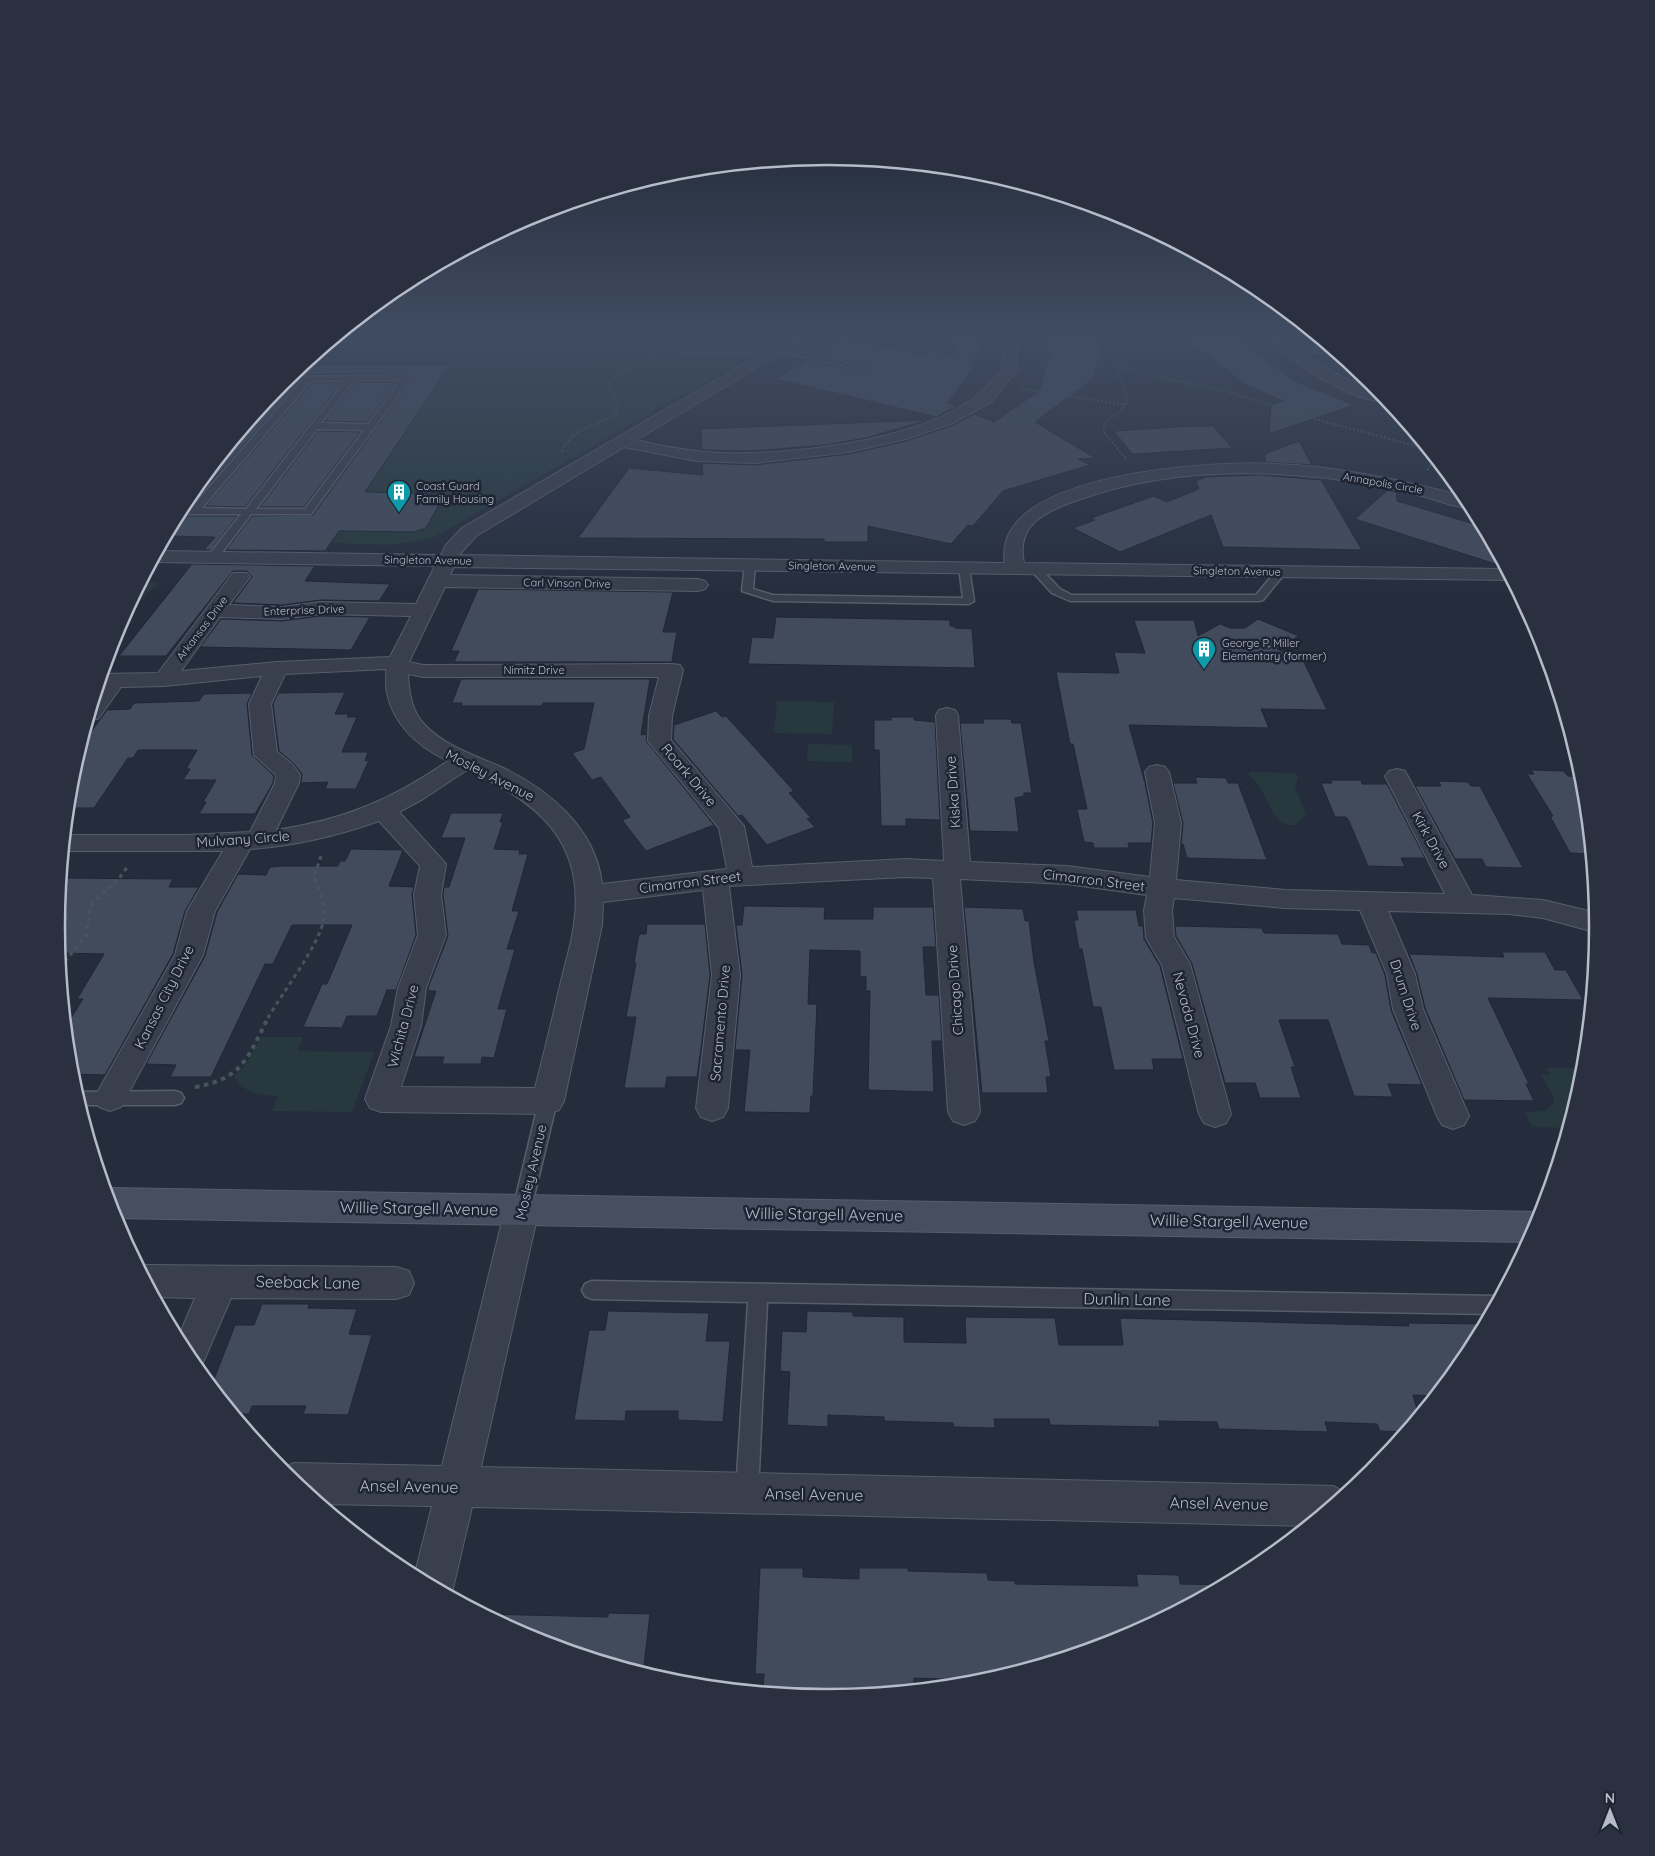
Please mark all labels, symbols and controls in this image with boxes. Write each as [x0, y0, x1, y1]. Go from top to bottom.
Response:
street label: Annapolis Circle [1342, 469, 1424, 497]
building icon: Coast Guard Family Housing [386, 479, 412, 513]
place label: Coast Guard Family Housing [416, 479, 494, 506]
street label: Singleton Avenue [384, 552, 472, 568]
street label: Singleton Avenue [788, 558, 876, 574]
street label: Singleton Avenue [1193, 563, 1281, 579]
street label: Carl Vinson Drive [523, 575, 611, 591]
street label: Arkansas Drive [173, 593, 231, 663]
street label: Enterprise Drive [263, 602, 345, 618]
building icon: George P. Miller Elementary (former) [1191, 636, 1217, 670]
place label: George P. Miller Elementary (former) [1222, 636, 1327, 663]
street label: Nimitz Drive [503, 663, 565, 677]
street label: Roark Drive [657, 740, 721, 810]
street label: Mosley Avenue [443, 745, 537, 805]
street label: Kiska Drive [941, 755, 965, 829]
street label: Kirk Drive [1408, 808, 1454, 872]
street label: Mulvany Circle [196, 827, 290, 851]
street label: Cimarron Street [1042, 865, 1146, 895]
street label: Cimarron Street [638, 867, 742, 897]
street label: Kansas City Drive [130, 942, 198, 1052]
street label: Chicago Drive [943, 944, 967, 1036]
street label: Drum Drive [1386, 957, 1426, 1033]
street label: Sacramento Drive [706, 964, 734, 1082]
street label: Nevada Drive [1169, 970, 1209, 1060]
street label: Wichita Drive [383, 982, 423, 1070]
street label: Mosley Avenue [511, 1123, 551, 1221]
street label: Willie Stargell Avenue [340, 1197, 498, 1219]
street label: Willie Stargell Avenue [745, 1203, 903, 1225]
street label: Willie Stargell Avenue [1150, 1210, 1308, 1232]
street label: Seeback Lane [256, 1271, 360, 1293]
street label: Dunlin Lane [1083, 1288, 1171, 1310]
street label: Ansel Avenue [359, 1475, 459, 1497]
street label: Ansel Avenue [764, 1483, 864, 1505]
street label: Ansel Avenue [1169, 1492, 1269, 1514]
north arrow [1585, 1786, 1635, 1836]
text: N [1605, 1789, 1615, 1807]

